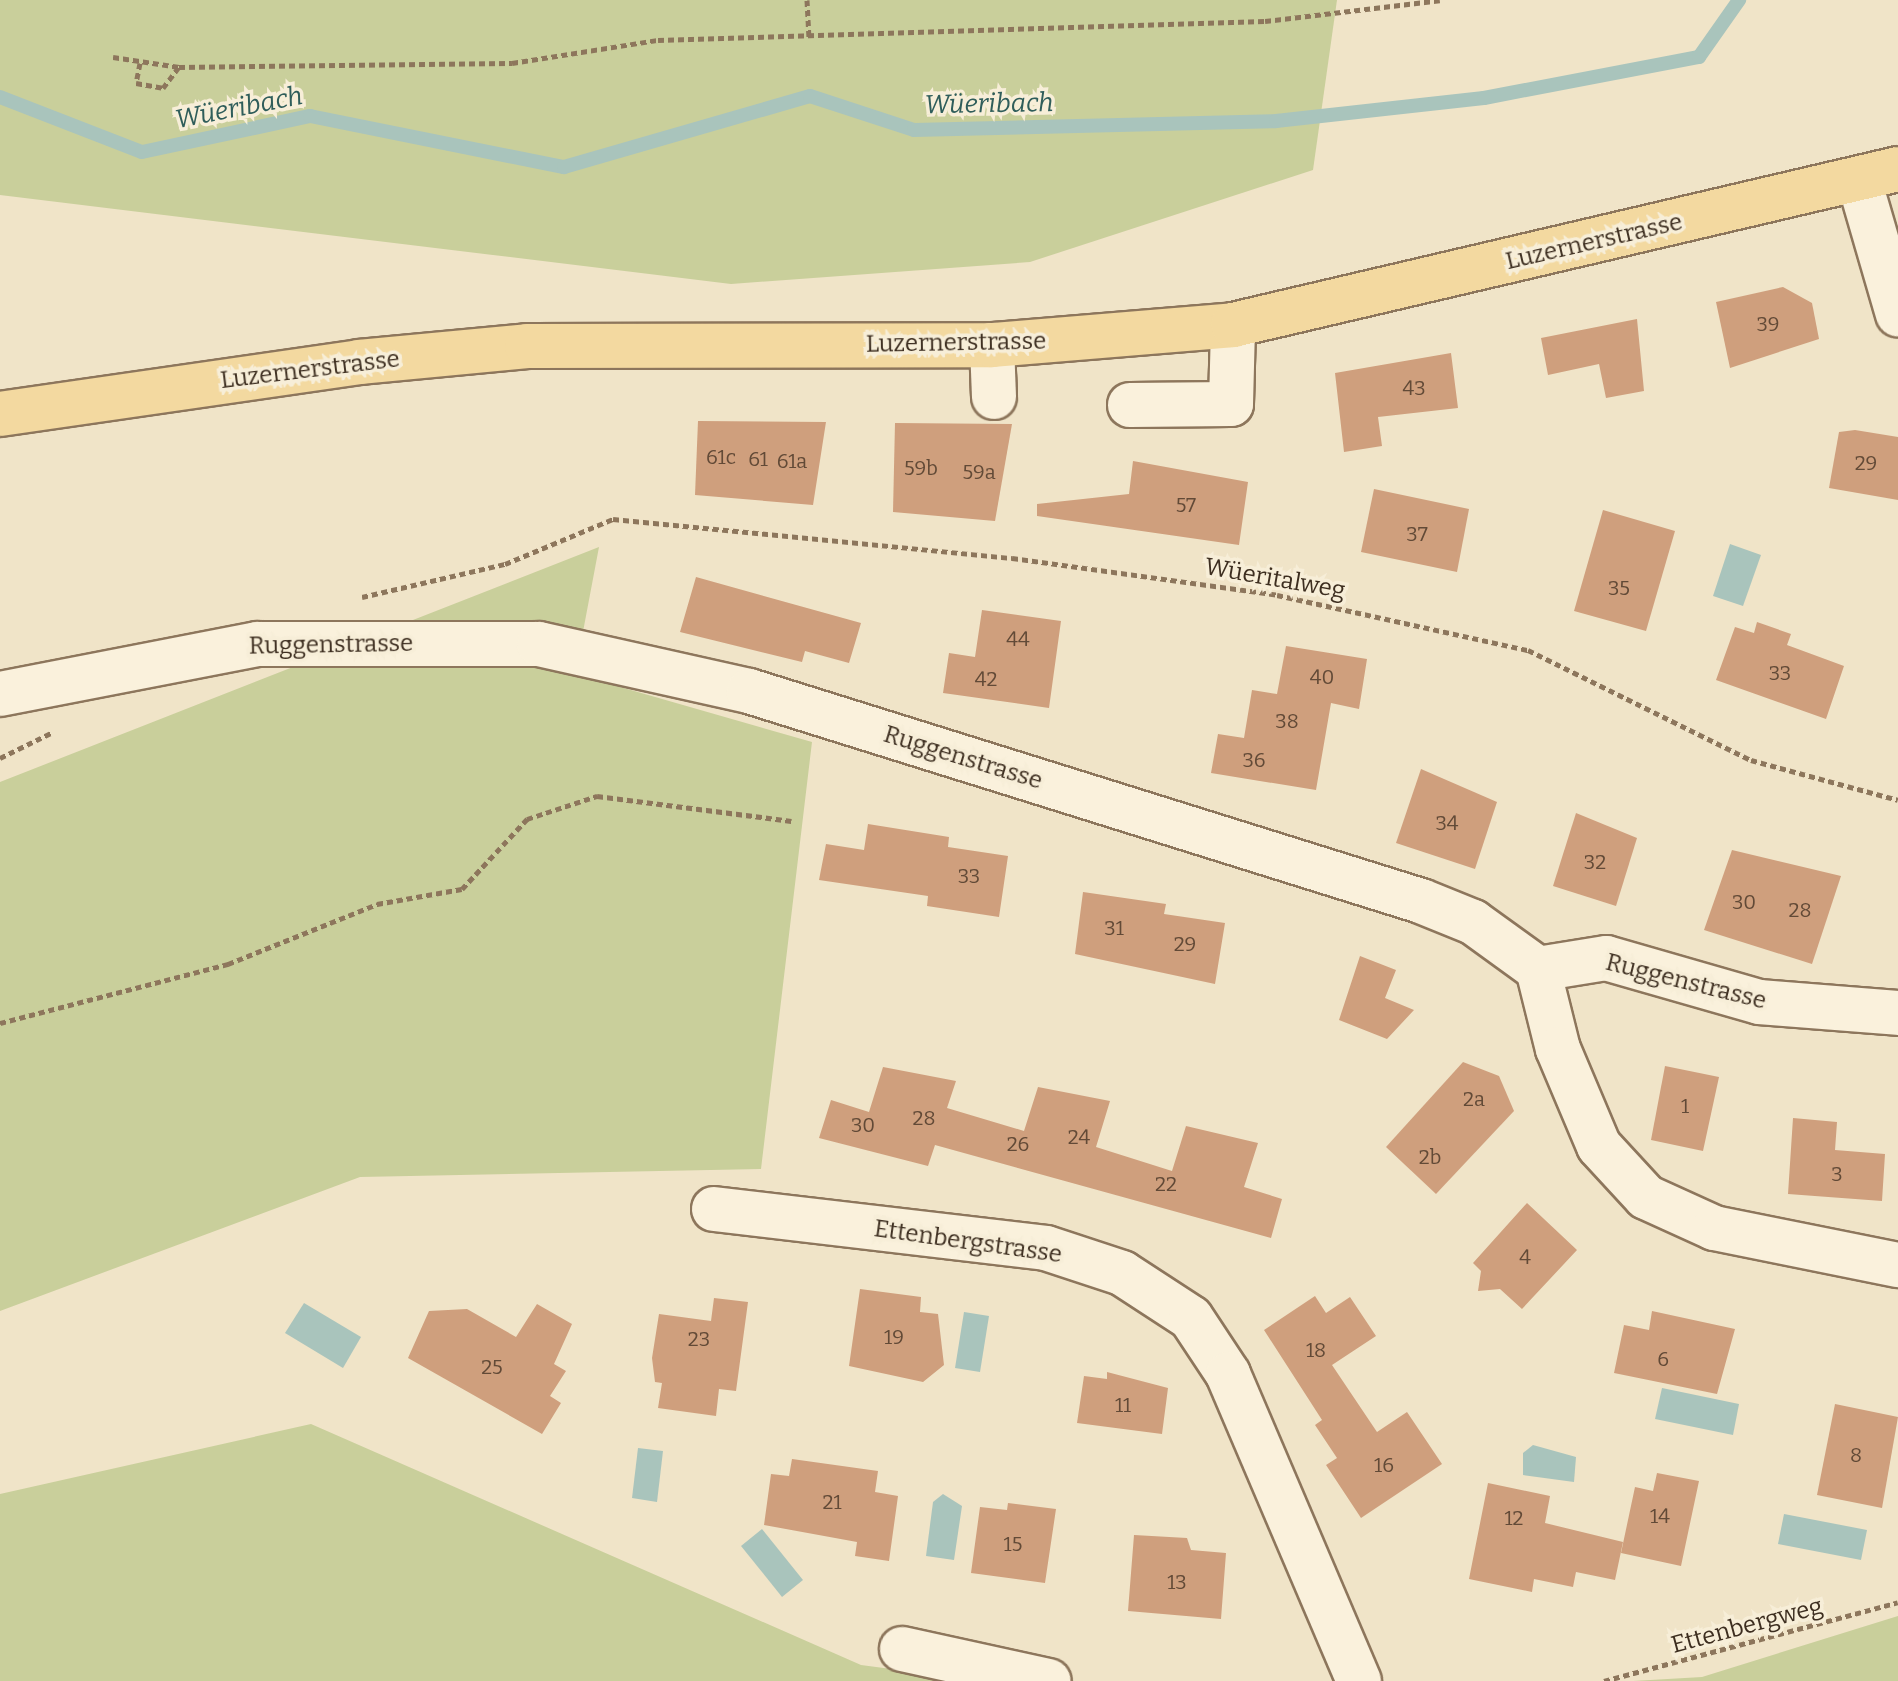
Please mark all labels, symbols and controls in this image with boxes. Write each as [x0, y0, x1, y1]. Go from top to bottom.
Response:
water label: Wüeribach [173, 80, 305, 136]
water label: Wüeribach [924, 87, 1054, 121]
street label: Luzernerstrasse [1503, 208, 1685, 276]
house number: 39 [1756, 312, 1780, 336]
street label: Luzernerstrasse [866, 327, 1046, 359]
street label: Luzernerstrasse [219, 345, 401, 395]
house number: 43 [1402, 376, 1426, 400]
house number: 61c [706, 445, 736, 469]
house number: 61 [748, 447, 768, 471]
house number: 61a [777, 449, 807, 473]
house number: 29 [1855, 451, 1877, 475]
house number: 59b [904, 456, 938, 480]
house number: 59a [962, 460, 996, 484]
house number: 57 [1176, 493, 1196, 517]
house number: 37 [1406, 522, 1428, 546]
street label: Wüeritalweg [1203, 552, 1347, 606]
house number: 35 [1608, 576, 1630, 600]
house number: 44 [1006, 627, 1030, 651]
street label: Ruggenstrasse [249, 629, 413, 661]
house number: 33 [1769, 661, 1791, 685]
house number: 40 [1310, 665, 1334, 689]
house number: 42 [975, 667, 997, 691]
house number: 38 [1275, 709, 1299, 733]
street label: Ruggenstrasse [880, 720, 1046, 796]
house number: 36 [1242, 748, 1266, 772]
house number: 34 [1435, 811, 1459, 835]
house number: 32 [1584, 850, 1606, 874]
house number: 33 [958, 864, 980, 888]
house number: 30 [1732, 890, 1756, 914]
house number: 28 [1789, 898, 1811, 922]
house number: 31 [1104, 916, 1124, 940]
house number: 29 [1174, 932, 1196, 956]
street label: Ruggenstrasse [1603, 948, 1769, 1016]
house number: 2a [1463, 1087, 1485, 1111]
house number: 1 [1681, 1094, 1689, 1118]
house number: 28 [913, 1106, 935, 1130]
house number: 30 [851, 1113, 875, 1137]
house number: 24 [1068, 1125, 1090, 1149]
house number: 26 [1007, 1132, 1029, 1156]
house number: 2b [1419, 1145, 1441, 1169]
house number: 3 [1831, 1162, 1843, 1186]
house number: 22 [1155, 1172, 1177, 1196]
street label: Ettenbergstrasse [872, 1215, 1064, 1269]
house number: 4 [1519, 1245, 1531, 1269]
house number: 19 [884, 1325, 904, 1349]
house number: 23 [688, 1327, 710, 1351]
house number: 18 [1306, 1338, 1326, 1362]
house number: 6 [1657, 1347, 1669, 1371]
house number: 25 [481, 1355, 503, 1379]
house number: 11 [1115, 1393, 1131, 1417]
house number: 8 [1850, 1443, 1862, 1467]
house number: 16 [1374, 1453, 1394, 1477]
house number: 21 [823, 1490, 841, 1514]
house number: 14 [1650, 1504, 1670, 1528]
house number: 12 [1505, 1506, 1523, 1530]
house number: 15 [1004, 1532, 1022, 1556]
house number: 13 [1167, 1570, 1187, 1594]
street label: Ettenbergweg [1668, 1592, 1826, 1660]

